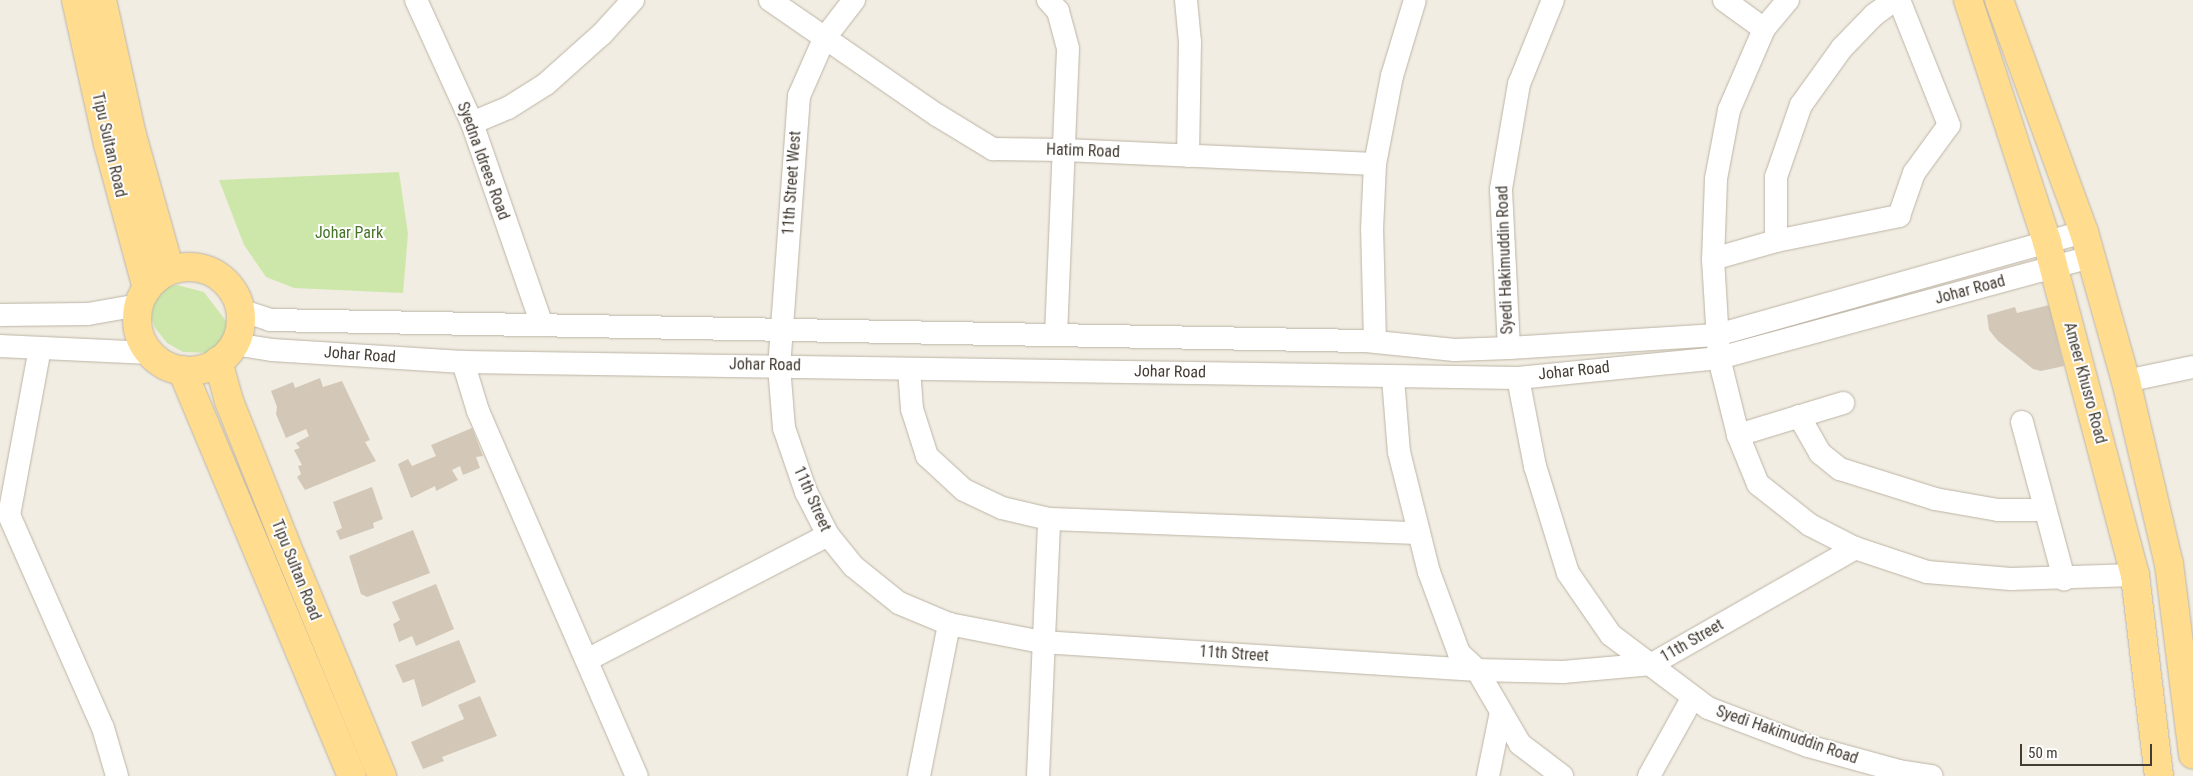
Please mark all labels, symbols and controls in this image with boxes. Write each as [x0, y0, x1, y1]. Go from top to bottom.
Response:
street label: Tipu Sultan Road [88, 91, 130, 199]
street label: Syedna Idrees Road [453, 99, 513, 223]
street label: 11th Street West [779, 130, 805, 236]
street label: Hatim Road [1046, 140, 1120, 162]
street label: Syedi Hakimuddin Road [1493, 185, 1517, 335]
park label: Johar Park [315, 223, 383, 243]
street label: Johar Road [1933, 271, 2007, 309]
street label: Ameer Khusro Road [2060, 320, 2110, 446]
street label: Johar Road [324, 343, 396, 367]
street label: Johar Road [729, 355, 801, 375]
street label: Johar Road [1537, 358, 1611, 384]
street label: Johar Road [1134, 362, 1206, 382]
street label: 11th Street [789, 463, 835, 535]
street label: Tipu Sultan Road [267, 517, 325, 623]
street label: 11th Street [1657, 615, 1727, 667]
street label: 11th Street [1199, 642, 1269, 666]
street label: Syedi Hakimuddin Road [1713, 702, 1861, 768]
scale bar [2023, 734, 2156, 766]
text: 50 m [2028, 744, 2058, 762]

